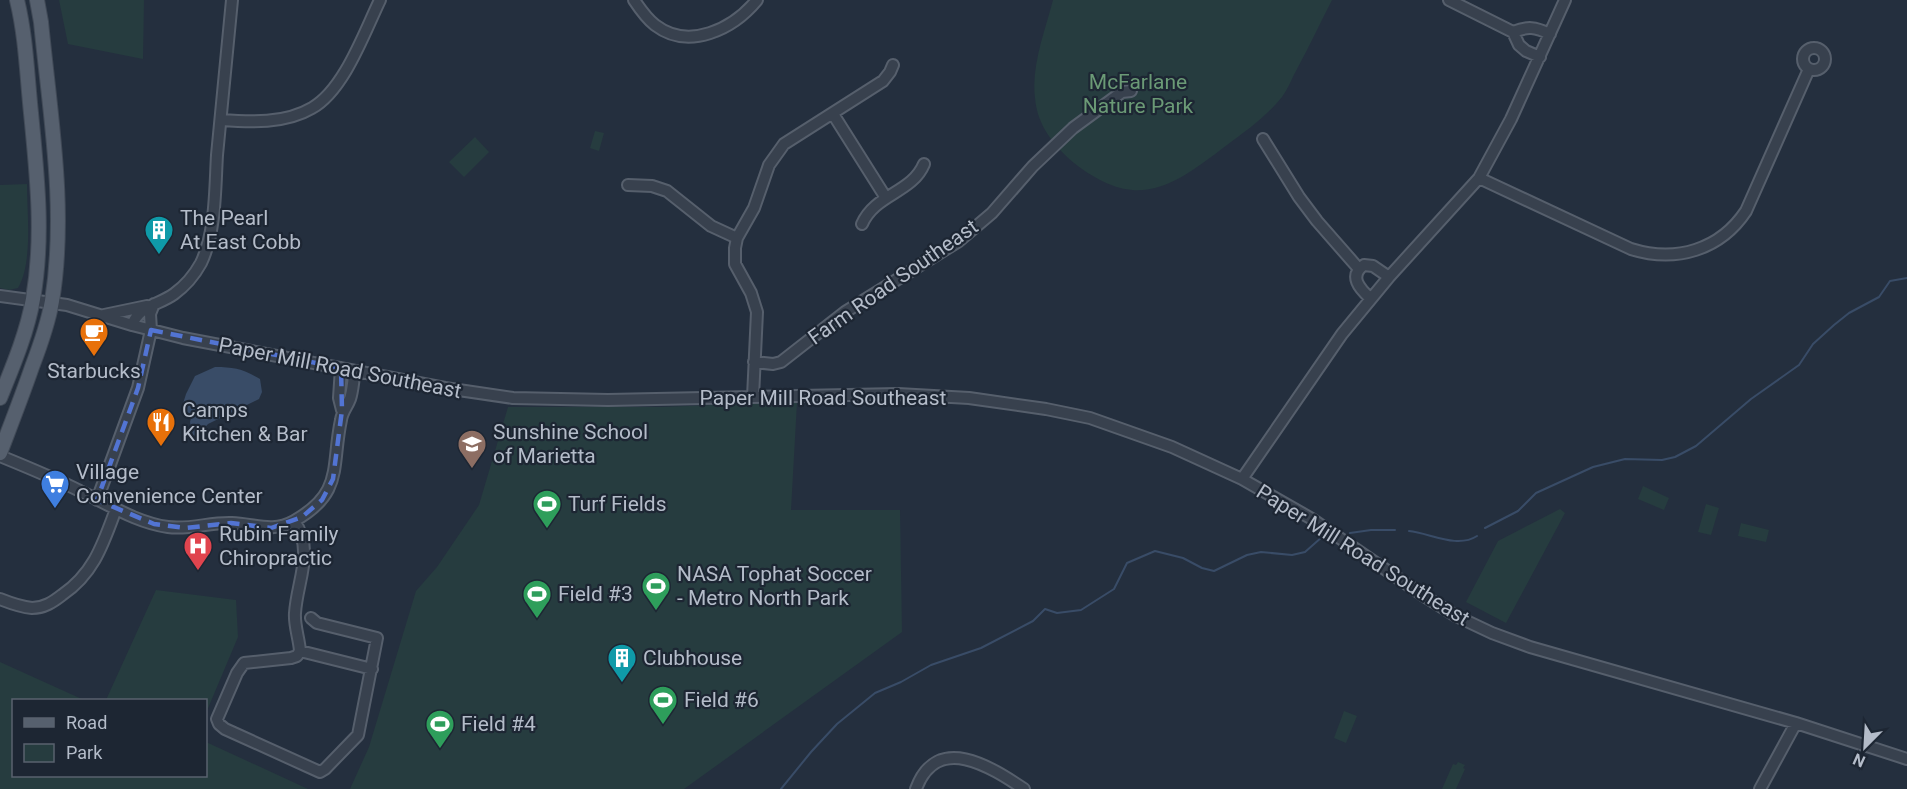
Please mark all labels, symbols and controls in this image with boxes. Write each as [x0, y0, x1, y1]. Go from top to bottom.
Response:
park label: McFarlane Nature Park [1083, 70, 1194, 118]
place label: The Pearl At East Cobb [180, 206, 301, 254]
building icon: The Pearl At East Cobb [143, 214, 175, 256]
street label: Farm Road Southeast [804, 214, 983, 350]
cafe icon: Starbucks [78, 316, 110, 358]
street label: Paper Mill Road Southeast [217, 333, 464, 403]
place label: Starbucks [47, 359, 141, 383]
street label: Paper Mill Road Southeast [700, 386, 947, 410]
place label: Camps Kitchen & Bar [182, 398, 308, 446]
restaurant icon: Camps Kitchen & Bar [145, 406, 177, 448]
place label: Sunshine School of Marietta [493, 420, 648, 468]
school or university icon: Sunshine School of Marietta [456, 428, 488, 470]
place label: Village Convenience Center [76, 460, 263, 508]
supermarket icon: Village Convenience Center [39, 468, 71, 510]
street label: Paper Mill Road Southeast [1252, 479, 1474, 631]
sports icon: Turf Fields [531, 488, 563, 530]
place label: Turf Fields [568, 492, 667, 516]
place label: Rubin Family Chiropractic [219, 522, 339, 570]
hospital icon: Rubin Family Chiropractic [182, 530, 214, 572]
place label: NASA Tophat Soccer - Metro North Park [677, 562, 872, 610]
sports icon: NASA Tophat Soccer - Metro North Park [640, 570, 672, 612]
sports icon: Field #3 [521, 578, 553, 620]
place label: Field #3 [558, 582, 633, 606]
building icon: Clubhouse [606, 642, 638, 684]
place label: Clubhouse [643, 646, 742, 670]
sports icon: Field #6 [647, 684, 679, 726]
place label: Field #6 [684, 688, 759, 712]
legend [12, 699, 207, 777]
sports icon: Field #4 [424, 708, 456, 750]
text: Road [66, 712, 107, 733]
place label: Field #4 [461, 712, 536, 736]
north arrow [1835, 717, 1895, 777]
text: Park [66, 742, 103, 763]
text: N [1850, 749, 1868, 771]

